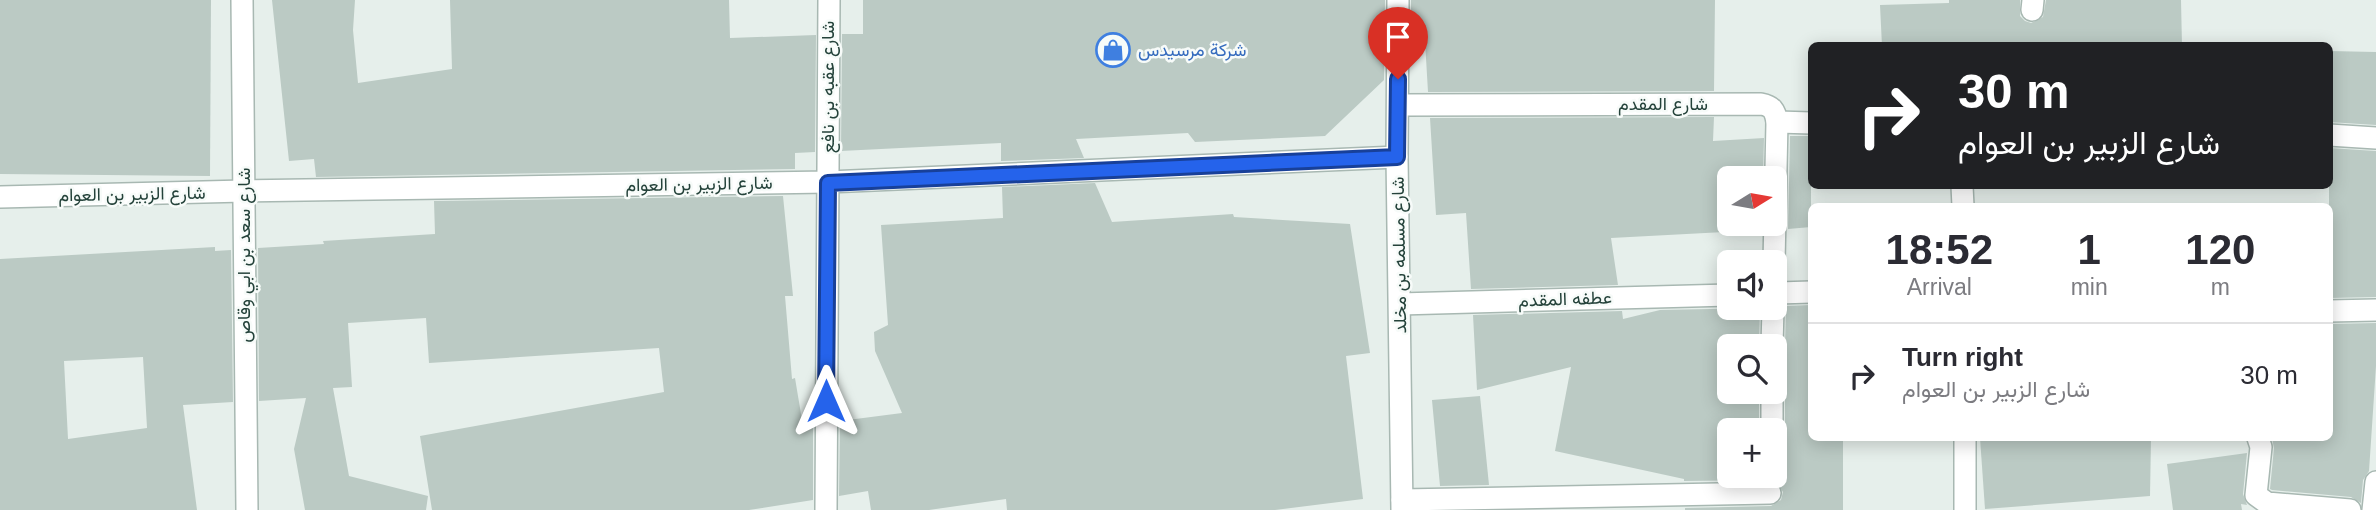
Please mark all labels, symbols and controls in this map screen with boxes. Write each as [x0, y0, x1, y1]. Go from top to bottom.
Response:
pin [1368, 7, 1428, 79]
icon: arrive [1379, 18, 1417, 56]
street label: شارع عقبه بن نافع [818, 21, 840, 153]
shop icon: شركة مرسيدس [1094, 31, 1132, 69]
place label: شركة مرسيدس [1138, 40, 1247, 61]
text: 30 m [1958, 64, 2070, 118]
icon: right [1843, 70, 1934, 161]
street label: شارع المقدم [1618, 94, 1708, 116]
text: شارع الزبير بن العوام [1958, 125, 2220, 161]
north arrow [1717, 166, 1787, 236]
map controls [1717, 166, 1787, 488]
street label: شارع سعد بن ابي وقاص [234, 168, 259, 342]
street label: شارع الزبير بن العوام [625, 173, 773, 197]
street label: شارع مسلمه بن مخلد [1388, 176, 1412, 334]
street label: شارع الزبير بن العوام [58, 183, 206, 207]
text: 18:52 [1886, 226, 1993, 273]
text: 1 [2077, 226, 2101, 273]
text: 120 [2185, 226, 2255, 273]
button: sound [1717, 250, 1787, 320]
text: Arrival [1907, 274, 1972, 300]
text: min [2071, 274, 2108, 300]
text: m [2211, 274, 2230, 300]
street label: عطفه المقدم [1518, 287, 1612, 313]
button: search [1717, 334, 1787, 404]
text: Turn right [1902, 342, 2023, 372]
icon: right [1843, 357, 1881, 395]
text: 30 m [2240, 360, 2298, 390]
position arrow [789, 364, 863, 438]
text: شارع الزبير بن العوام [1902, 376, 2090, 402]
button: + [1717, 418, 1787, 488]

